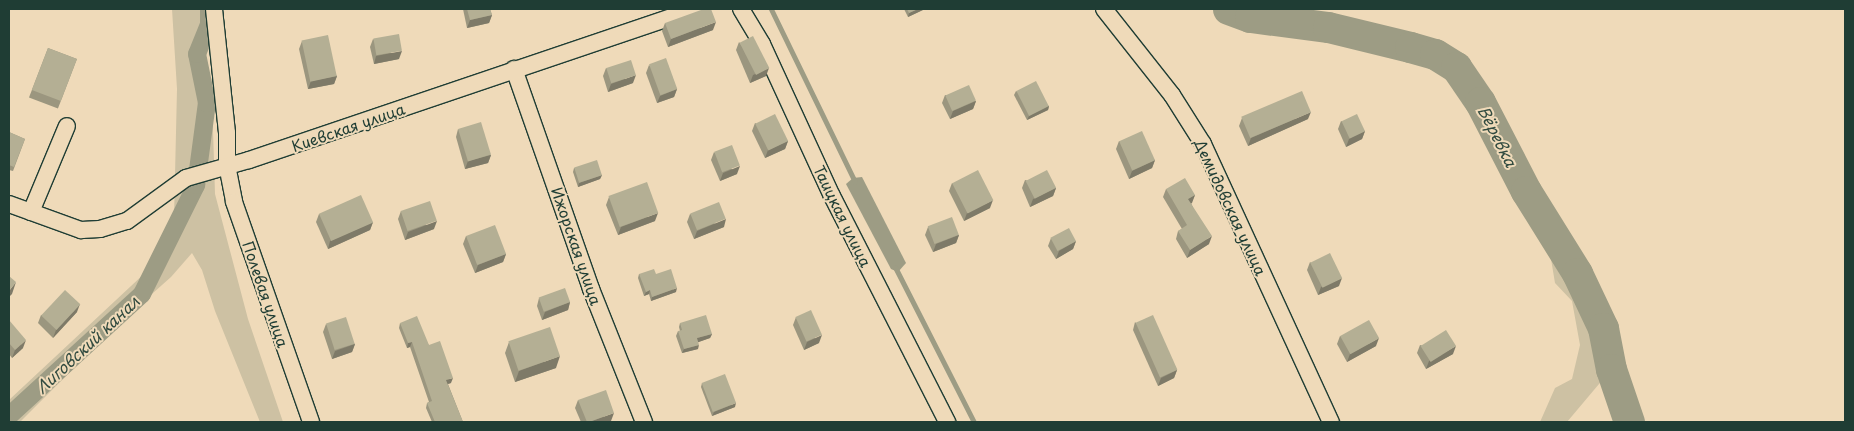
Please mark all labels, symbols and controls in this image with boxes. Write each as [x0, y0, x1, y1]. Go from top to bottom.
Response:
street label: Киевская улица [289, 99, 407, 155]
water label: Вёревка [1475, 102, 1521, 170]
street label: Демидовская улица [1191, 136, 1271, 278]
street label: Таицкая улица [811, 162, 875, 270]
street label: Ижорская улица [548, 184, 606, 308]
street label: Полевая улица [239, 238, 293, 350]
water label: Лиговский канал [31, 291, 143, 397]

